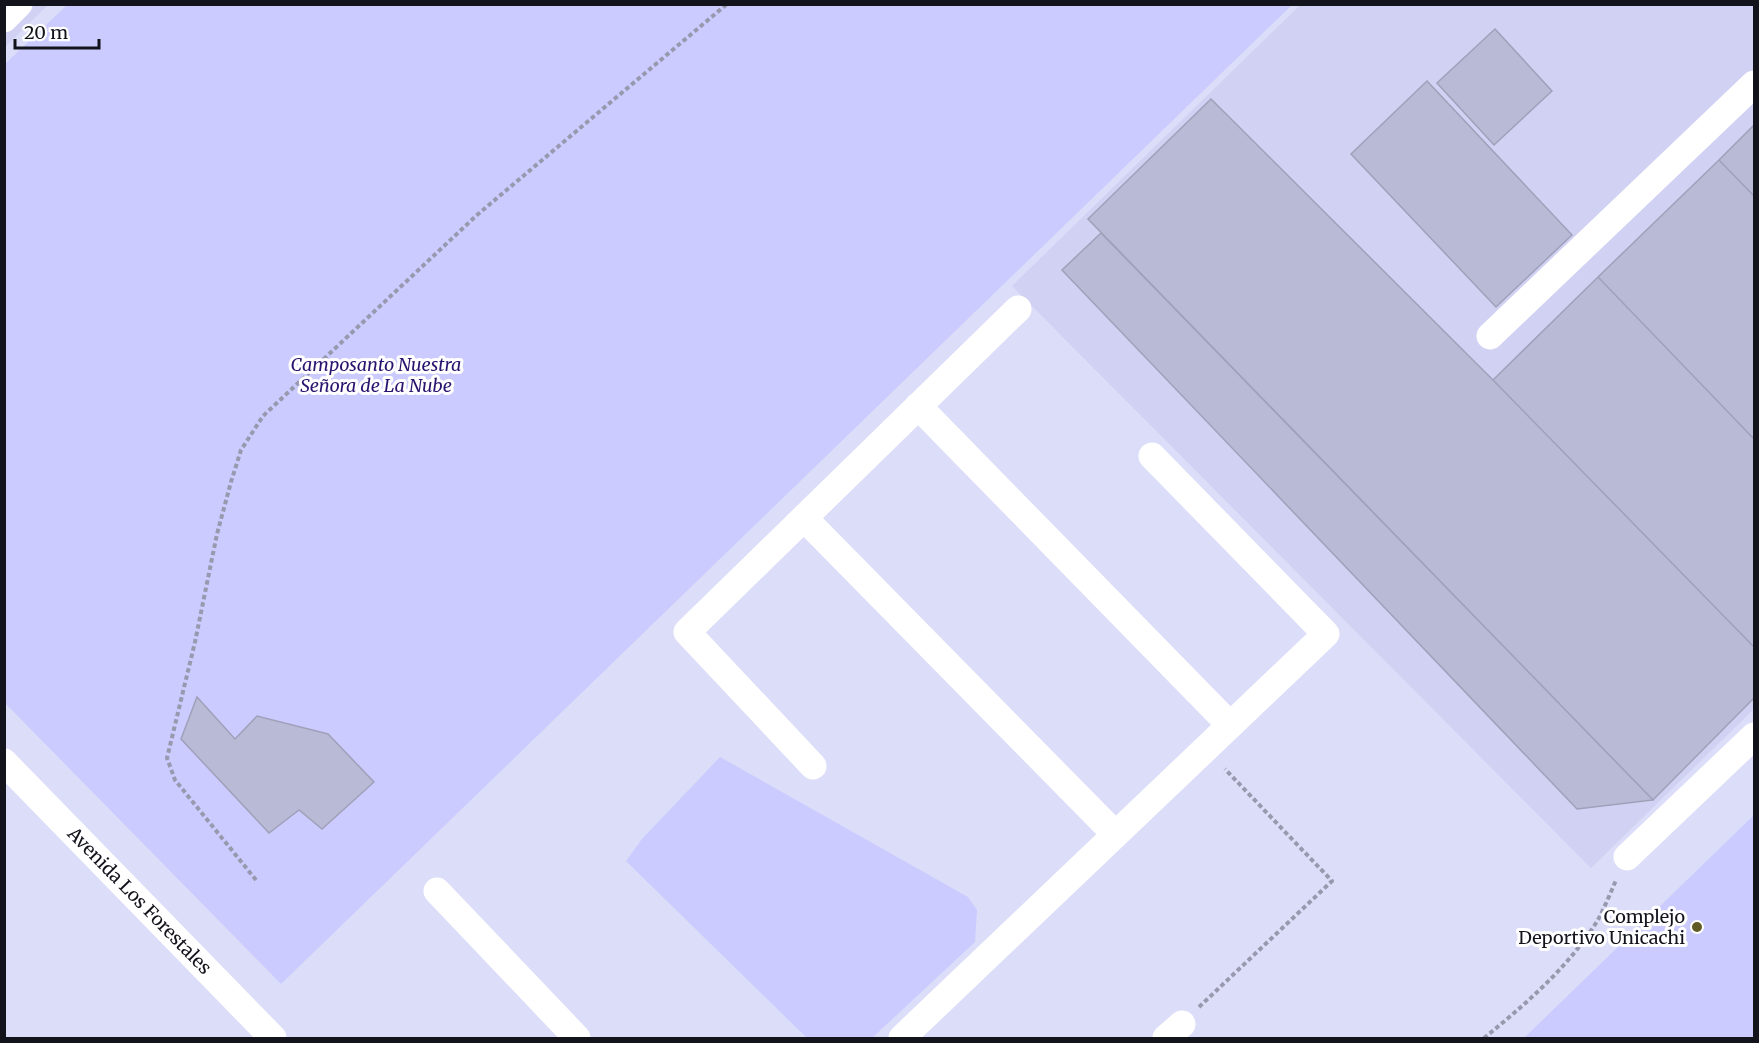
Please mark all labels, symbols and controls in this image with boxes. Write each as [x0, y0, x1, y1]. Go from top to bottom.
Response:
scale bar [15, 12, 99, 50]
text: 20 m [24, 21, 68, 44]
park label: Camposanto Nuestra Señora de La Nube [291, 353, 461, 397]
street label: Avenida Los Forestales [62, 822, 217, 979]
place label: Complejo Deportivo Unicachi [1518, 905, 1685, 949]
marker: Complejo Deportivo Unicachi [1690, 920, 1704, 934]

